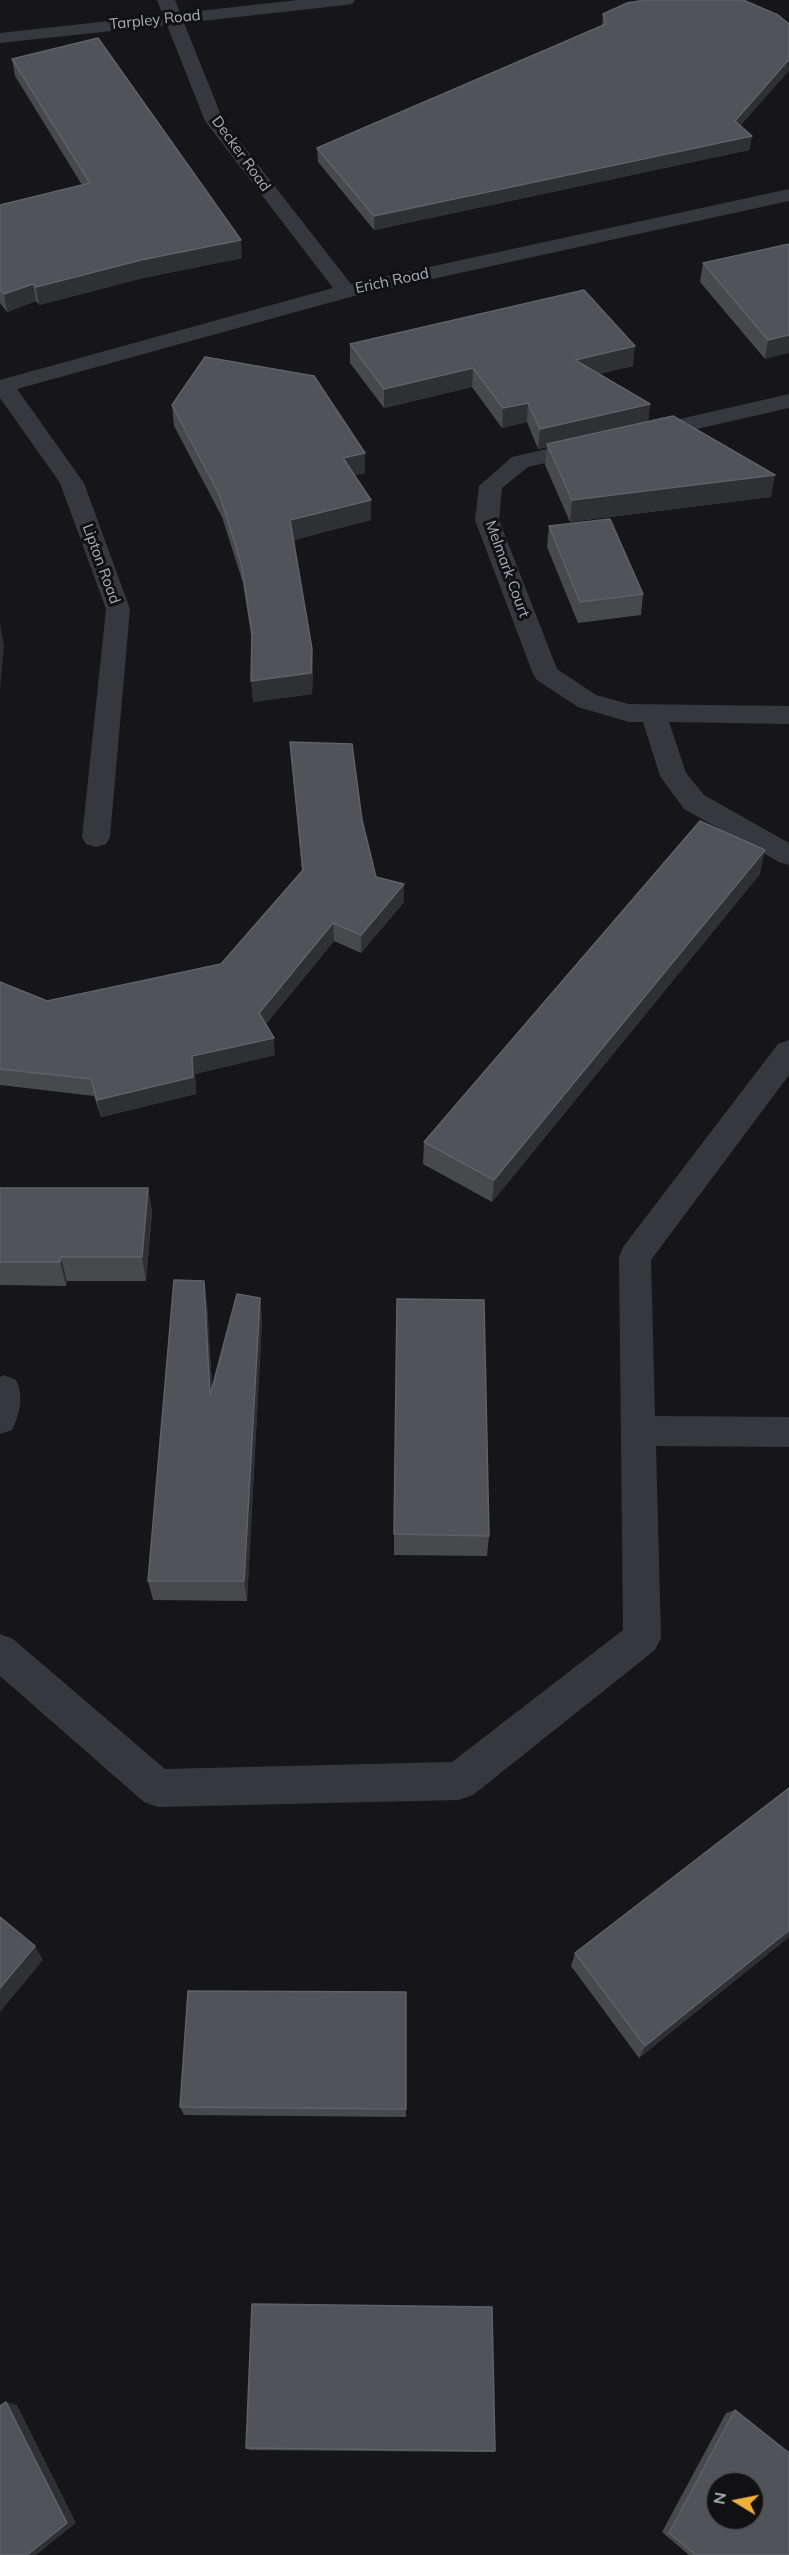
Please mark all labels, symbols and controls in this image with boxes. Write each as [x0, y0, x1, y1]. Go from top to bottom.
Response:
street label: Tarpley Road [108, 6, 202, 34]
street label: Decker Road [208, 113, 274, 195]
street label: Erich Road [354, 264, 430, 298]
street label: Melmark Court [481, 518, 533, 620]
street label: Lipton Road [78, 522, 124, 606]
north arrow [705, 2471, 765, 2531]
text: N [708, 2491, 730, 2506]

